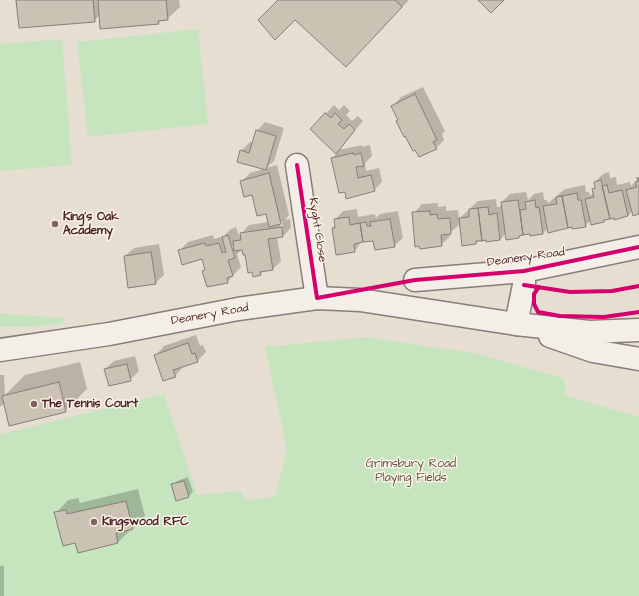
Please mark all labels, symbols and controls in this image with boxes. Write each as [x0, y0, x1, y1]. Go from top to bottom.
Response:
street label: Kyght Close [305, 197, 329, 263]
place label: King's Oak Academy [63, 210, 119, 238]
marker: King's Oak Academy [50, 219, 60, 229]
street label: Deanery Road [486, 245, 566, 271]
street label: Deanery Road [170, 301, 250, 329]
place label: The Tennis Court [42, 397, 138, 411]
marker: The Tennis Court [29, 399, 39, 409]
park label: Grimsbury Road Playing Fields [366, 457, 456, 485]
place label: Kingswood RFC [102, 515, 189, 529]
marker: Kingswood RFC [89, 517, 99, 527]

